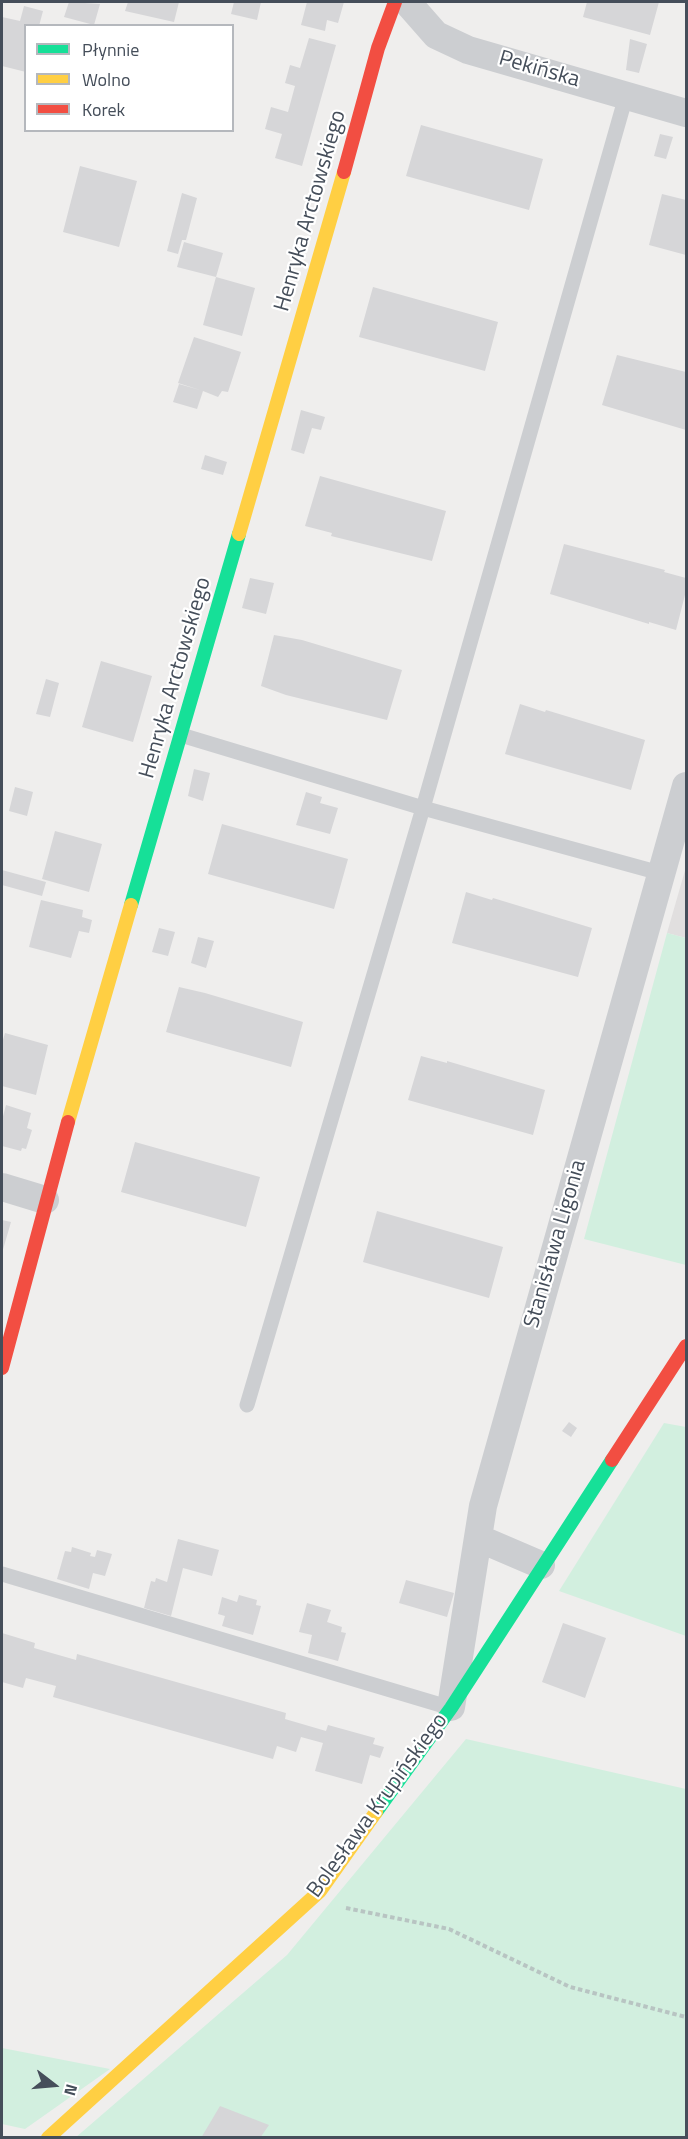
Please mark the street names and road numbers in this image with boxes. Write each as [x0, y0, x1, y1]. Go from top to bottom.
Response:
street label: Pekińska [495, 46, 583, 94]
street label: Henryka Arctowskiego [270, 107, 352, 315]
street label: Henryka Arctowskiego [135, 574, 217, 782]
street label: Stanisława Ligonia [519, 1157, 593, 1331]
street label: Bolesława Krupińskiego [302, 1709, 454, 1903]

